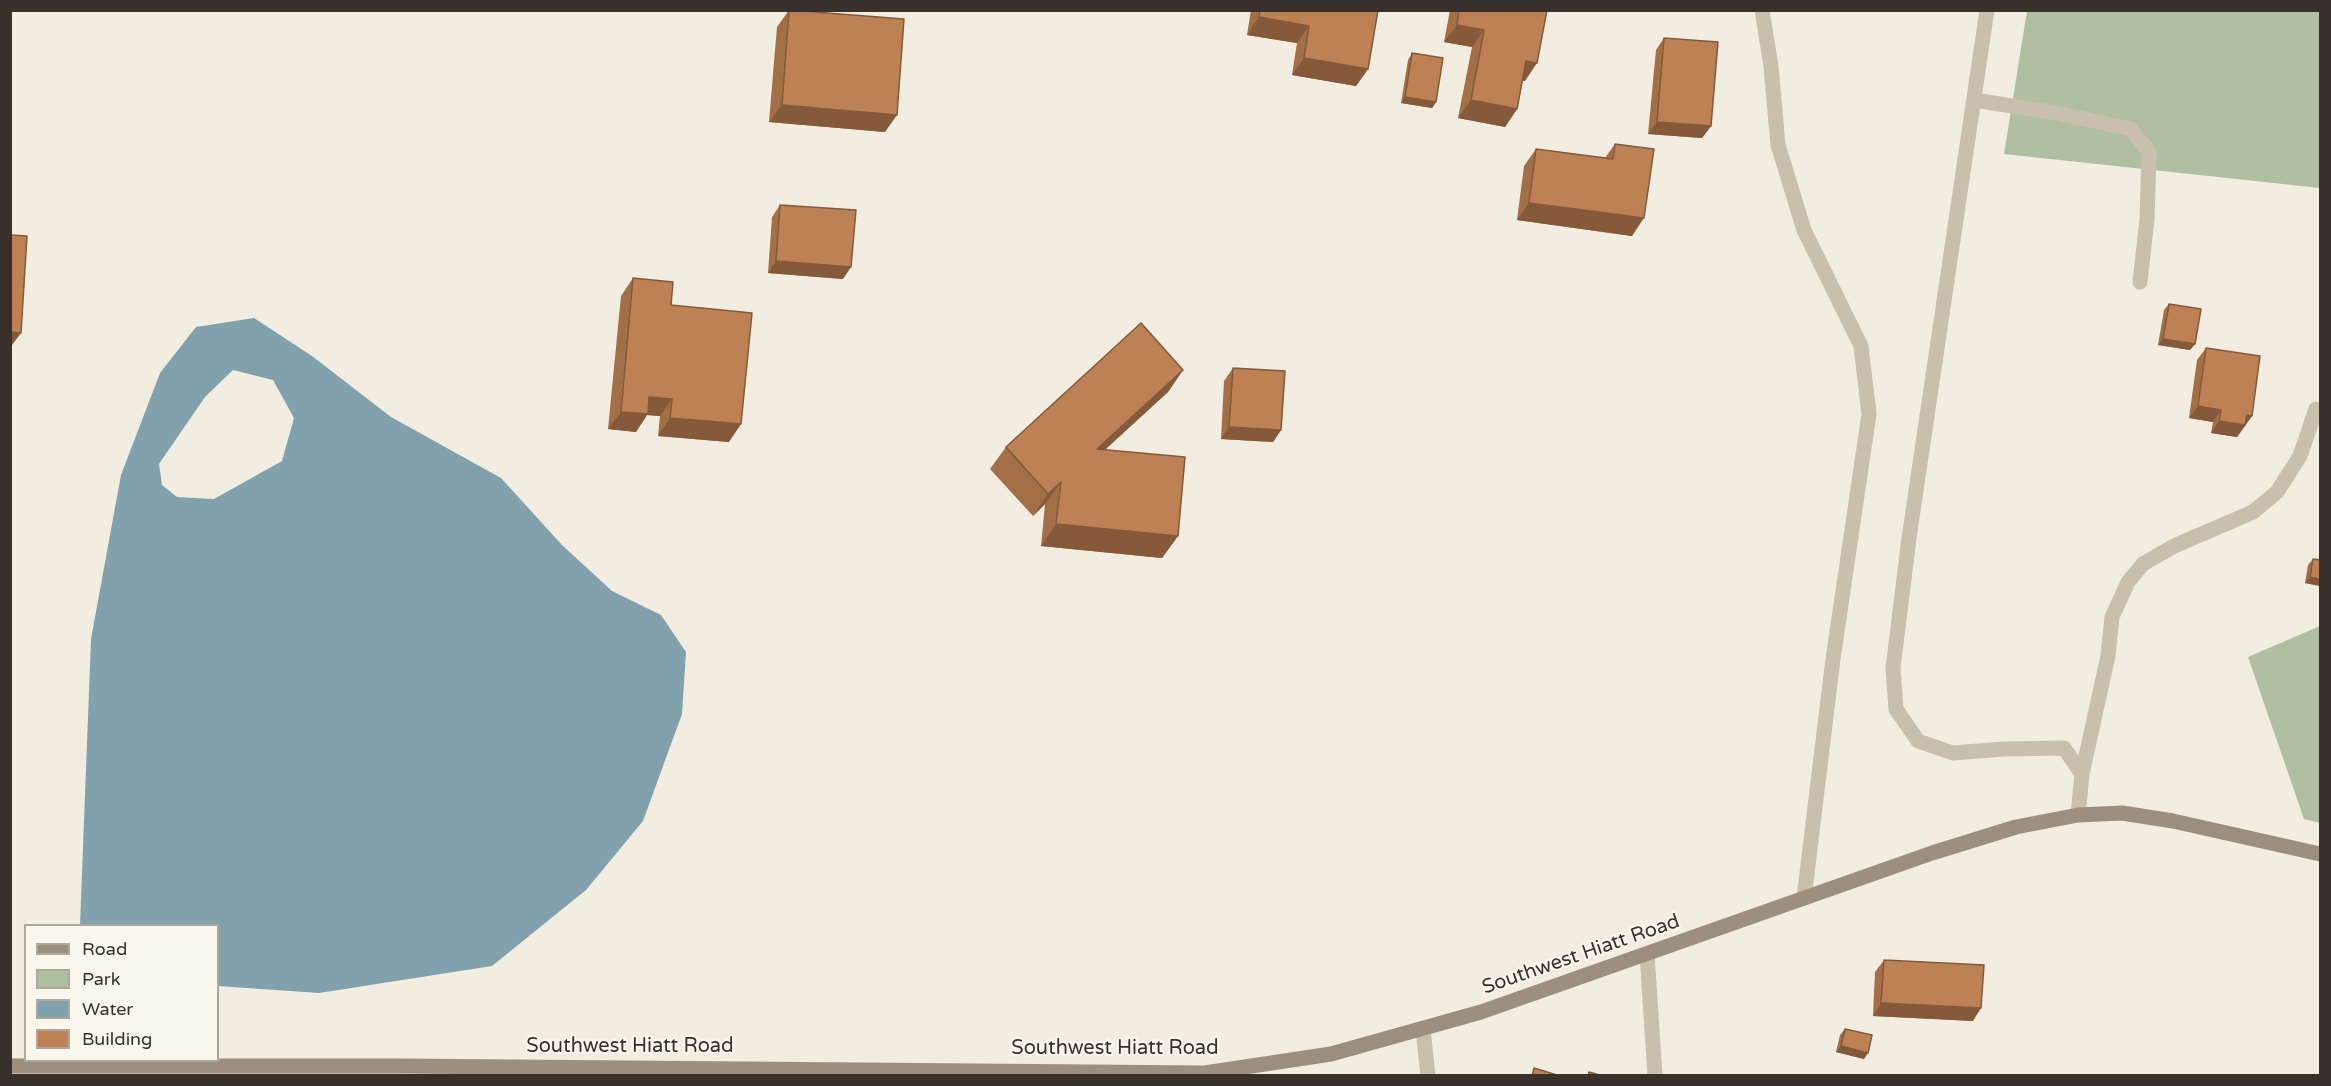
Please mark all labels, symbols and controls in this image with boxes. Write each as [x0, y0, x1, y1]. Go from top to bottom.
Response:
street label: Southwest Hiatt Road [1479, 910, 1683, 1000]
legend [24, 924, 219, 1062]
text: Road [82, 938, 127, 960]
text: Park [82, 968, 120, 990]
text: Water [82, 998, 133, 1020]
text: Building [82, 1028, 152, 1050]
street label: Southwest Hiatt Road [526, 1035, 734, 1059]
street label: Southwest Hiatt Road [1011, 1037, 1219, 1061]

